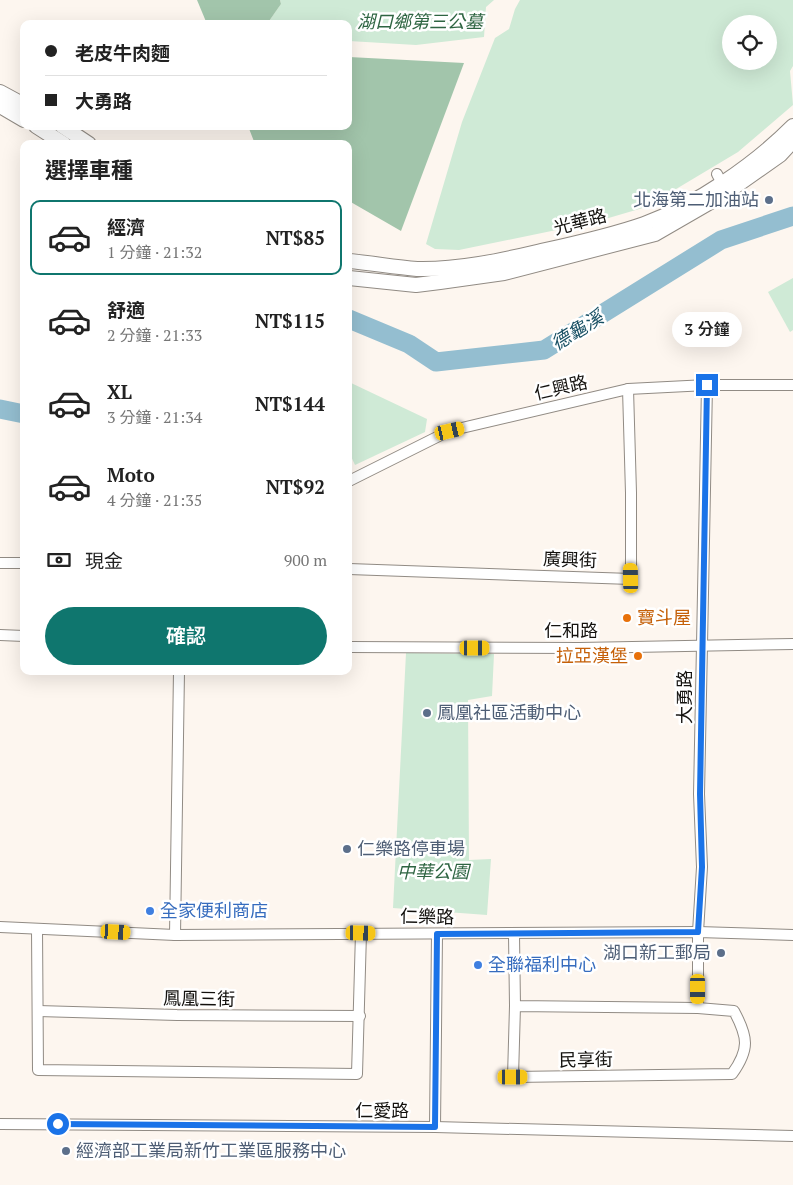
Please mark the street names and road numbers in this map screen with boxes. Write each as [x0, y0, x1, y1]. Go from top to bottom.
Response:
street label: 光華路 [551, 202, 609, 240]
street label: 仁興路 [532, 369, 590, 405]
street label: 廣興街 [543, 546, 597, 572]
street label: 仁和路 [544, 618, 598, 642]
street label: 大勇路 [672, 670, 696, 724]
street label: 仁樂路 [400, 904, 454, 928]
street label: 鳳凰三街 [163, 985, 235, 1011]
street label: 民享街 [559, 1047, 613, 1071]
street label: 仁愛路 [355, 1098, 409, 1122]

